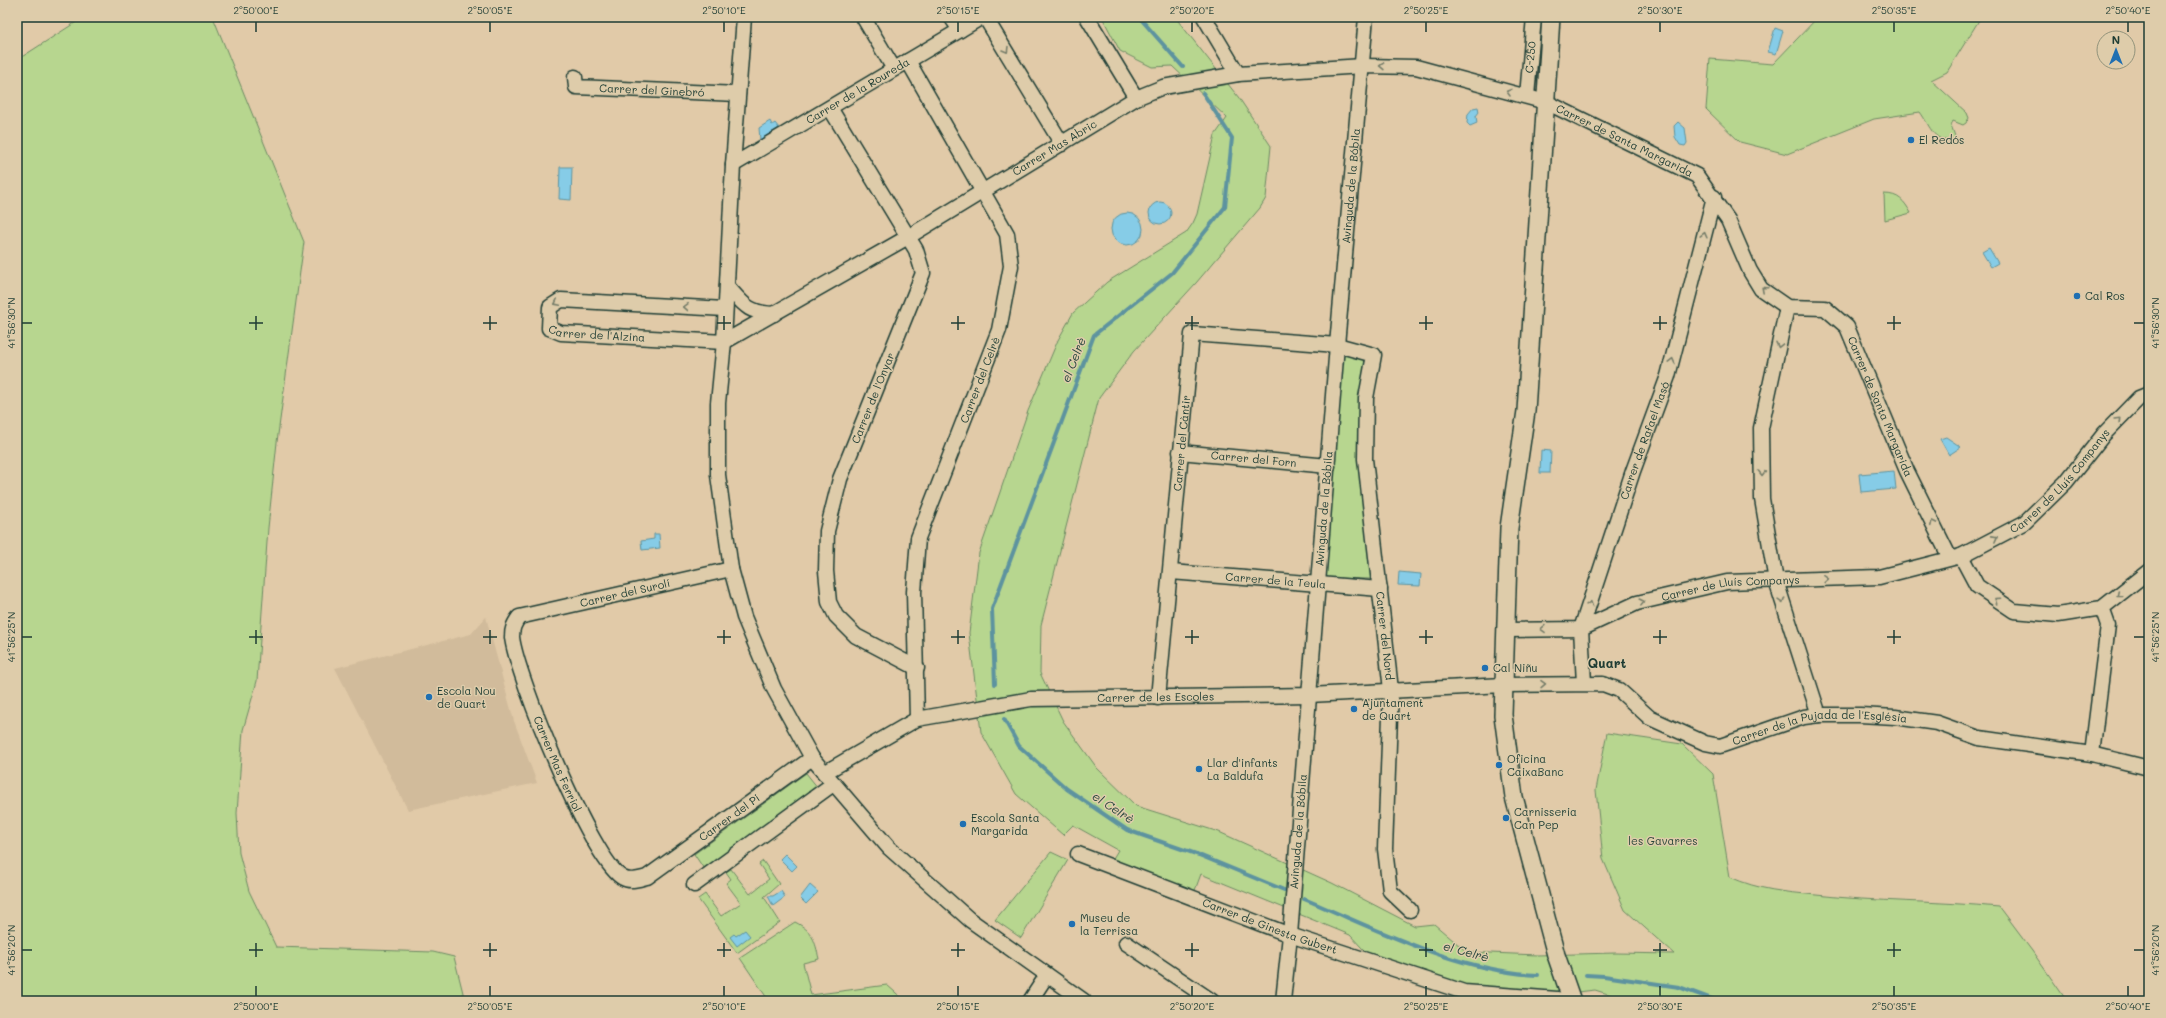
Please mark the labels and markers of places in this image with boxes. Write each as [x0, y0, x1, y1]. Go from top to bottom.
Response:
place label: El Redós [1919, 132, 1964, 147]
marker: El Redós [1906, 135, 1916, 145]
place label: Cal Ros [2085, 288, 2125, 303]
marker: Cal Ros [2072, 291, 2082, 301]
place label: Cal Niñu [1493, 660, 1538, 675]
marker: Cal Niñu [1480, 663, 1490, 673]
place label: Escola Nou de Quart [437, 683, 495, 711]
marker: Escola Nou de Quart [424, 692, 434, 702]
place label: Ajuntament de Quart [1362, 695, 1424, 723]
marker: Ajuntament de Quart [1349, 704, 1359, 714]
place label: Oficina CaixaBanc [1507, 751, 1564, 779]
place label: Llar d'infants La Baldufa [1207, 755, 1278, 783]
marker: Oficina CaixaBanc [1494, 760, 1504, 770]
marker: Llar d'infants La Baldufa [1194, 764, 1204, 774]
place label: Carnisseria Can Pep [1514, 804, 1577, 832]
place label: Escola Santa Margarida [971, 810, 1040, 838]
marker: Carnisseria Can Pep [1501, 813, 1511, 823]
marker: Escola Santa Margarida [958, 819, 968, 829]
place label: Museu de la Terrissa [1080, 910, 1138, 938]
marker: Museu de la Terrissa [1067, 919, 1077, 929]

